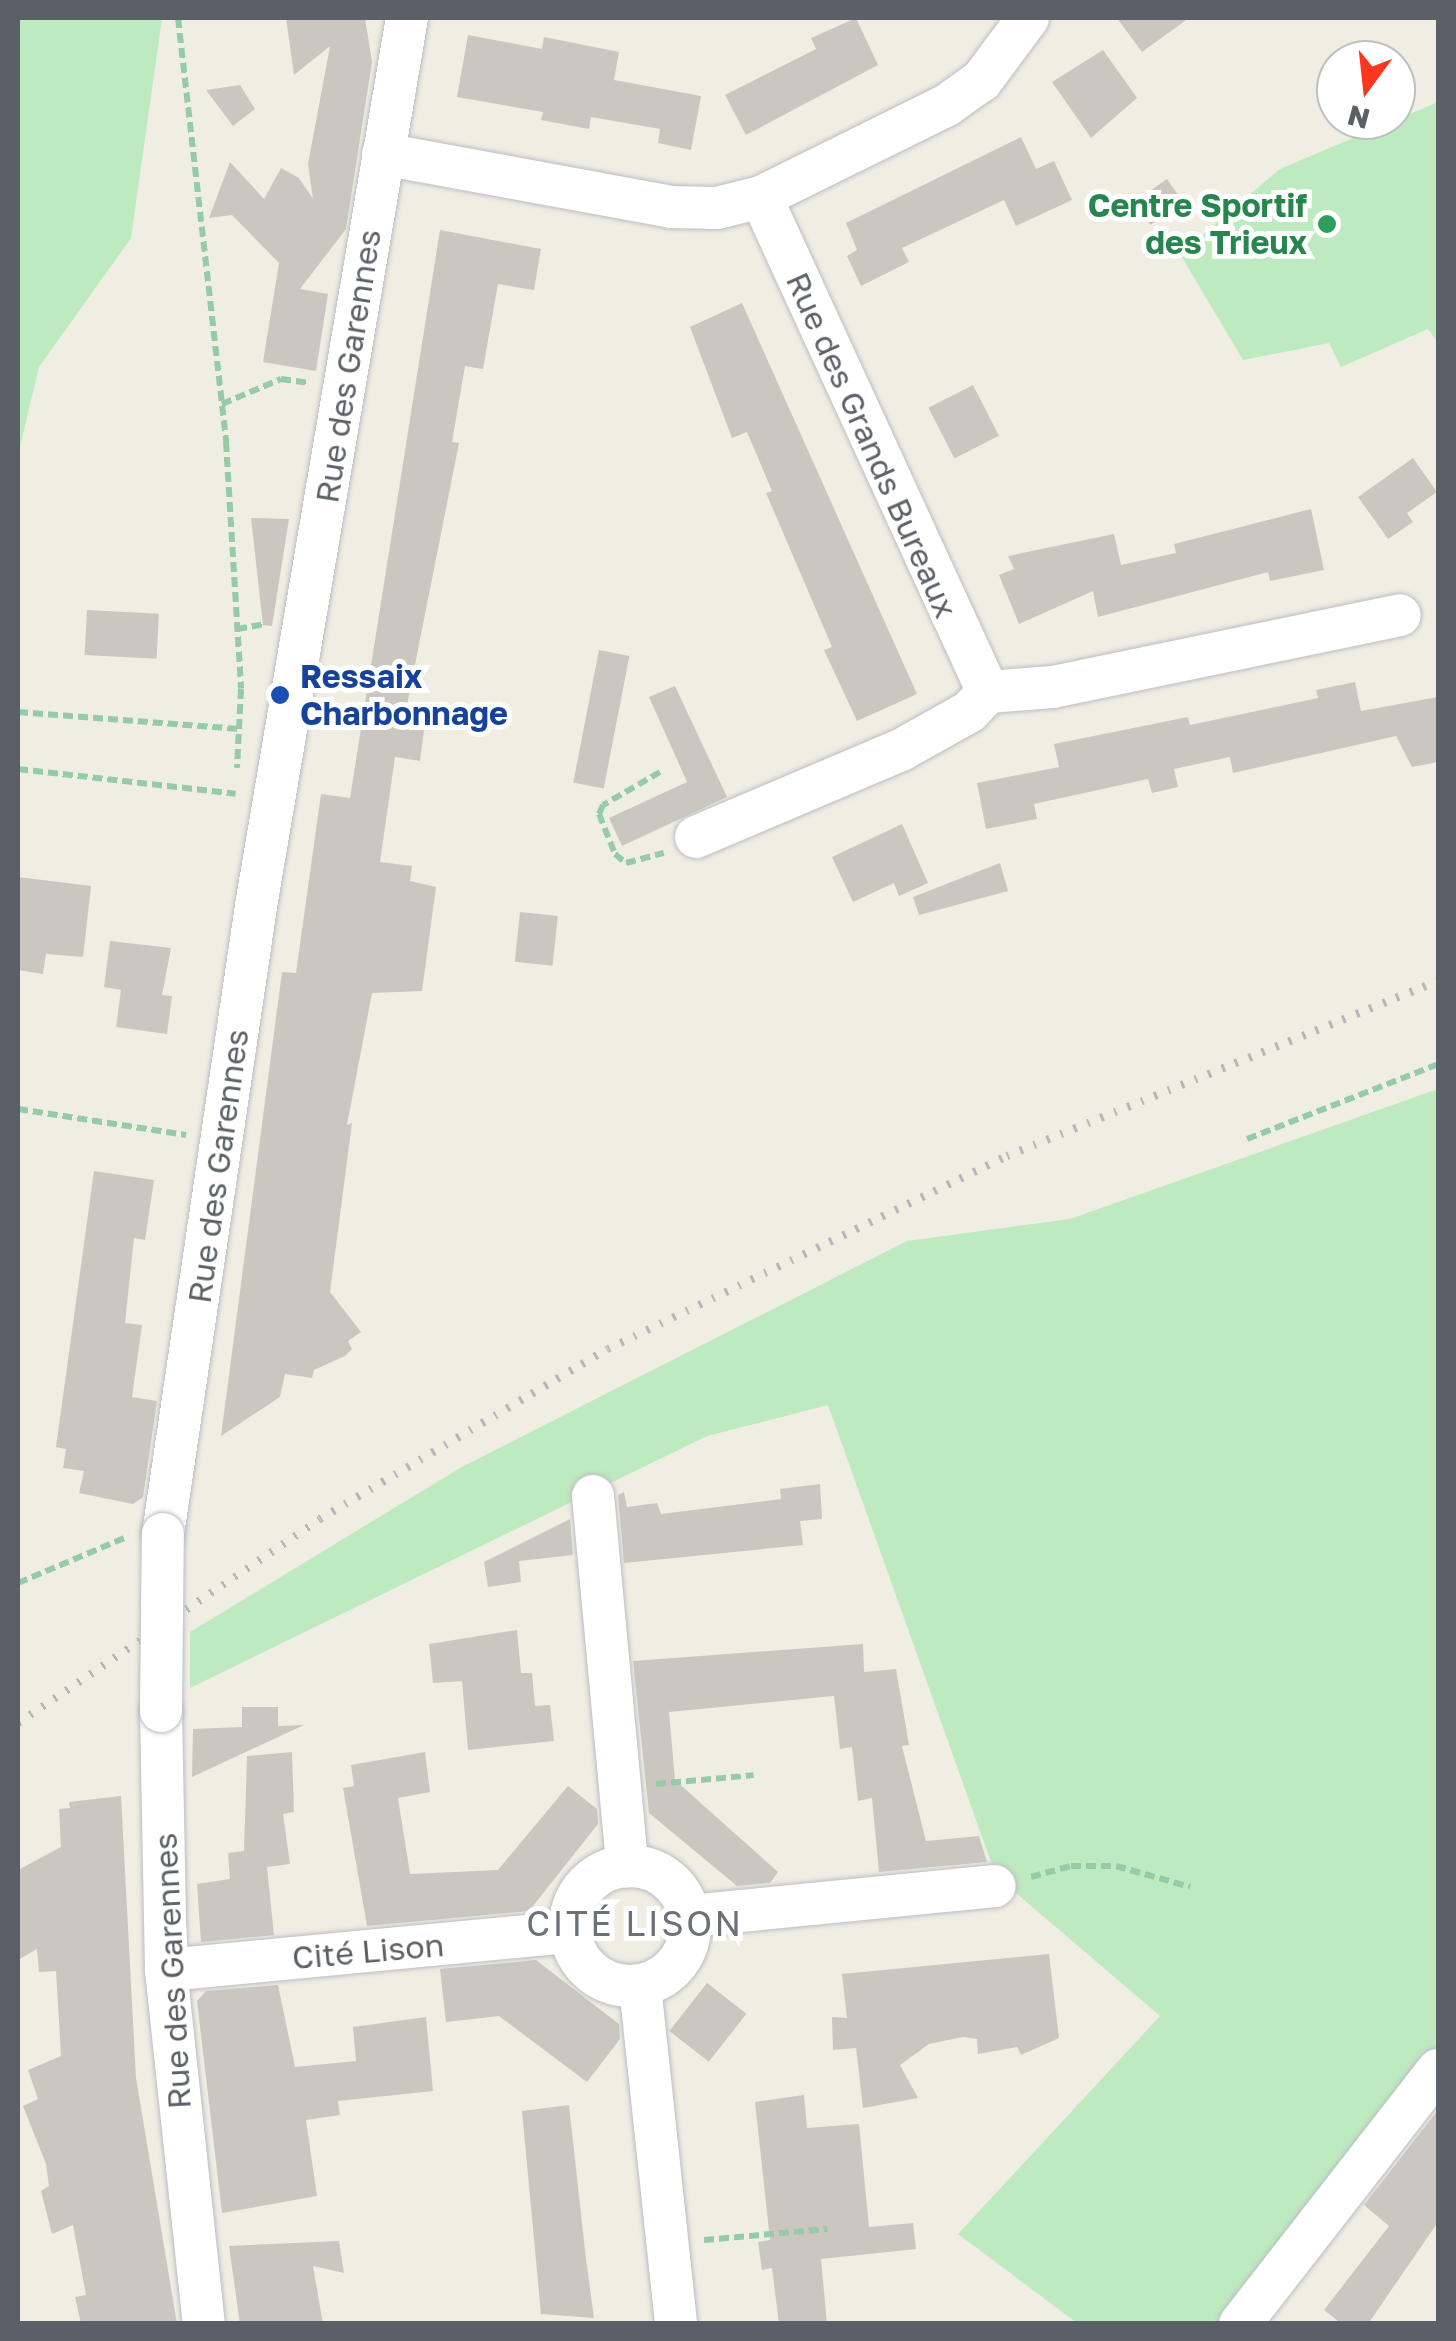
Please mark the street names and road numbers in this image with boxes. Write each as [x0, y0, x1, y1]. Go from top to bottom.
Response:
street label: Rue des Garennes [307, 226, 389, 506]
street label: Rue des Grands Bureaux [778, 266, 966, 624]
street label: Rue des Garennes [180, 1026, 256, 1306]
street label: Rue des Garennes [146, 1832, 198, 2110]
street label: Cité Lison [290, 1925, 446, 1977]

